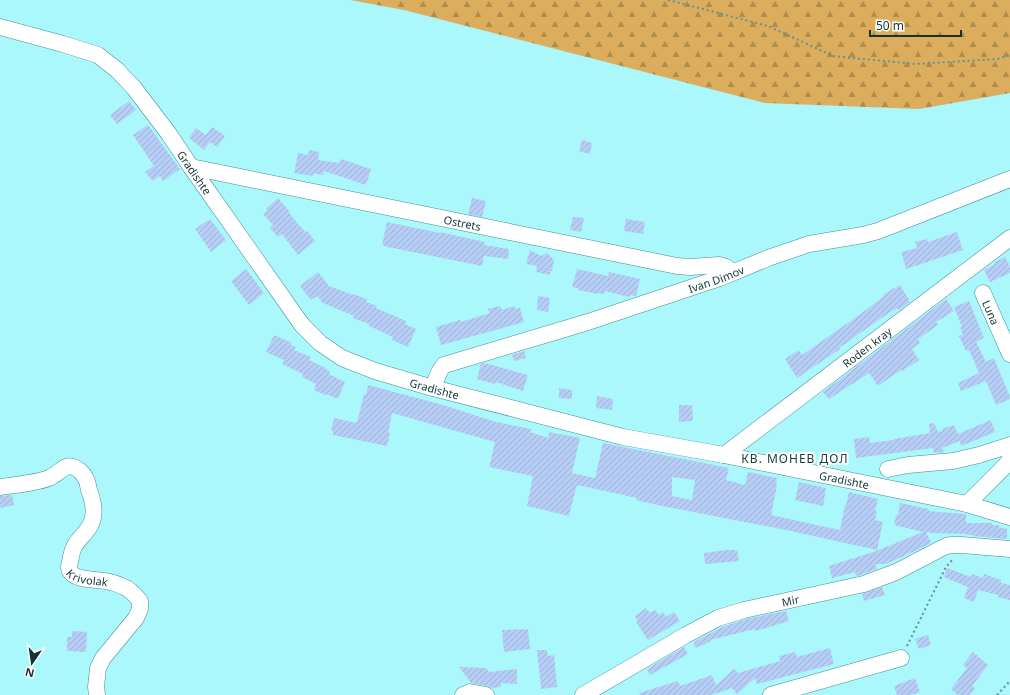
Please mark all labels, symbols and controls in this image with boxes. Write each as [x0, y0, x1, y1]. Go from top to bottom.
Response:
scale bar [870, 12, 961, 38]
text: 50 m [876, 17, 904, 34]
street label: Gradishte [174, 147, 215, 197]
street label: Ostrets [442, 211, 482, 233]
street label: Ivan Dimov [686, 261, 746, 296]
street label: Luna [979, 297, 1004, 327]
street label: Roden kray [839, 323, 895, 370]
street label: Gradishte [408, 374, 461, 402]
district label: КВ. МОНЕВ ДОЛ [741, 450, 849, 467]
street label: Gradishte [818, 467, 871, 492]
street label: Krivolak [63, 565, 109, 589]
street label: Mir [780, 591, 801, 609]
north arrow [12, 643, 52, 683]
text: N [24, 665, 36, 682]

